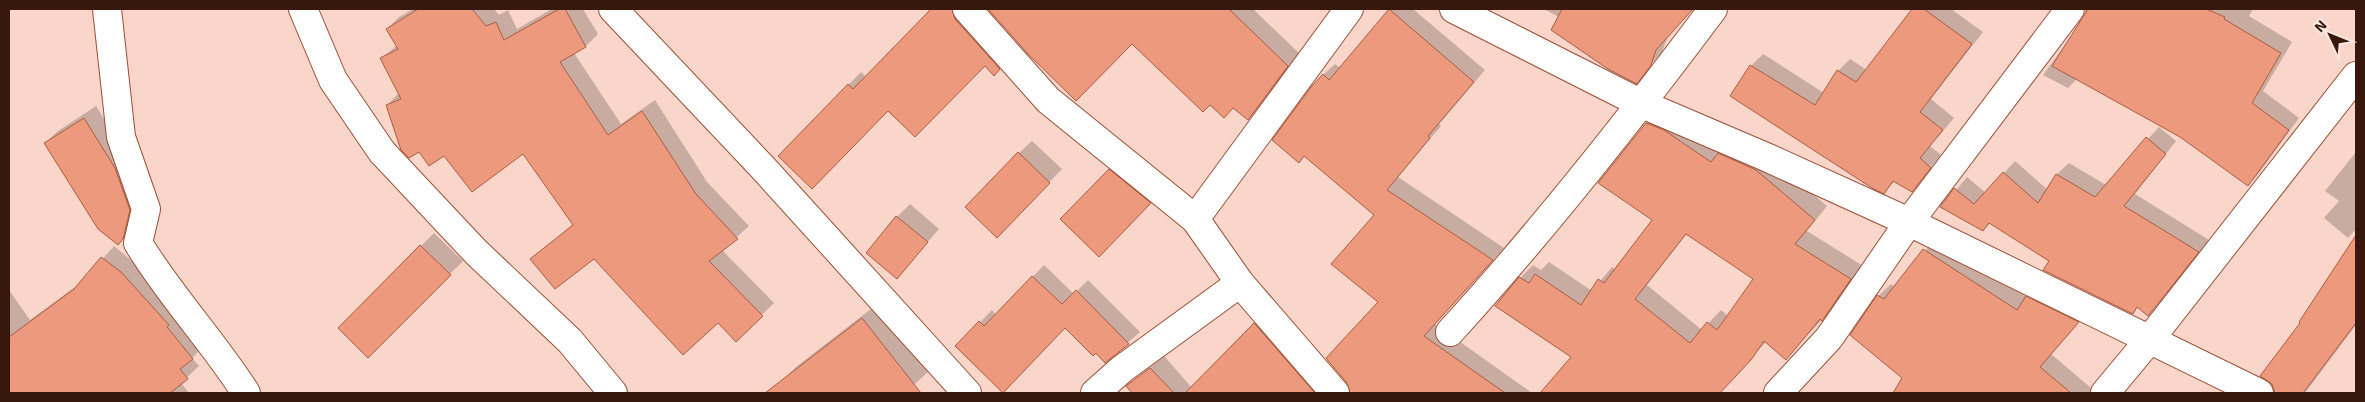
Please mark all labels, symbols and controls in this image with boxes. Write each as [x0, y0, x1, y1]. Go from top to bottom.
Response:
north arrow [2305, 10, 2355, 60]
text: N [2310, 16, 2330, 35]

